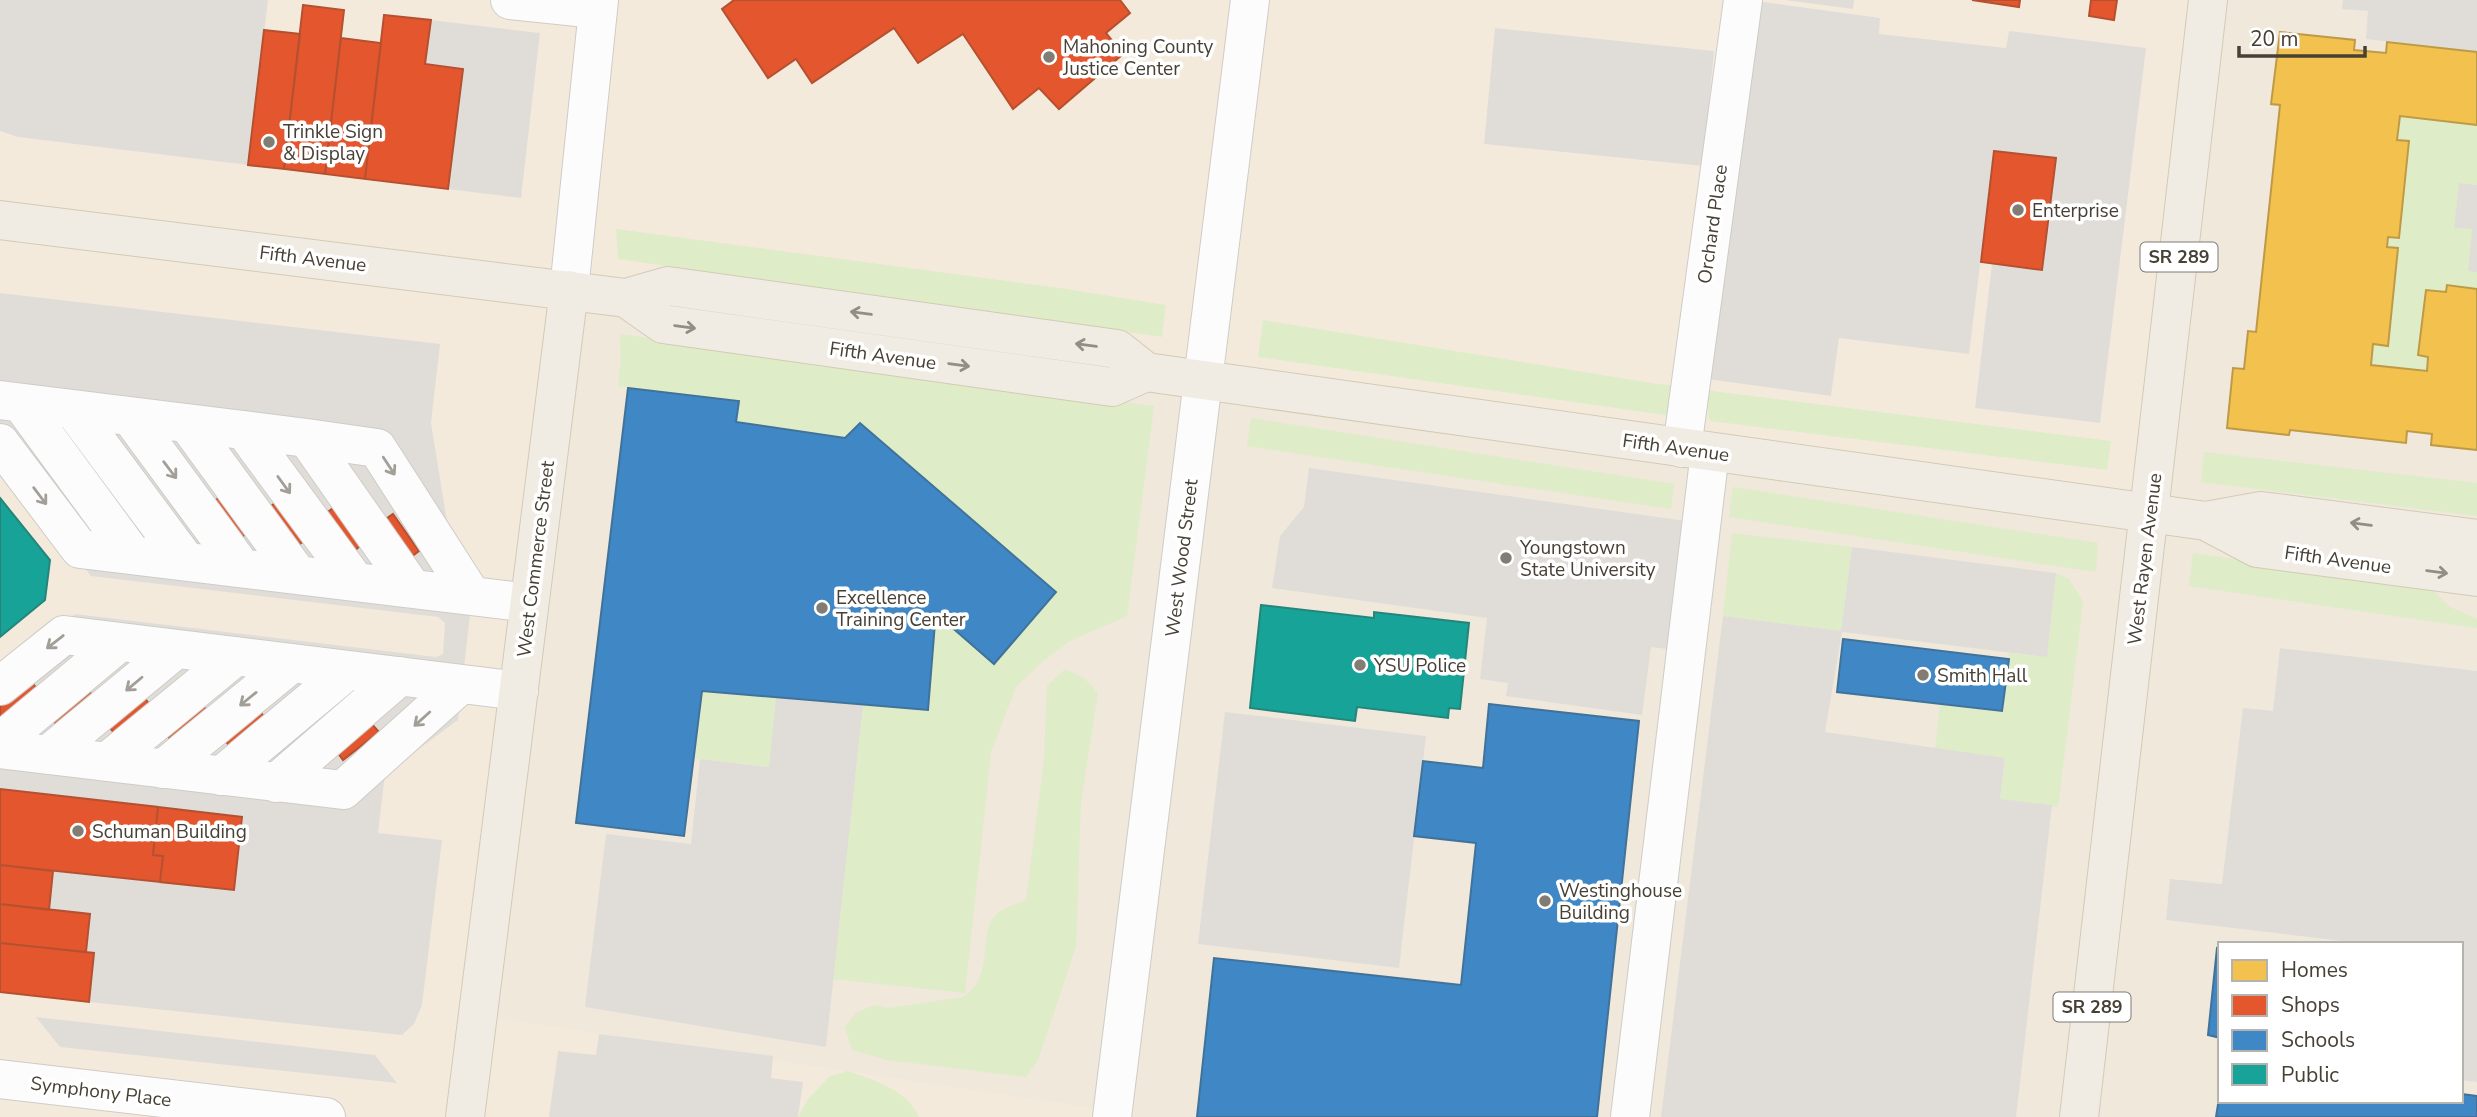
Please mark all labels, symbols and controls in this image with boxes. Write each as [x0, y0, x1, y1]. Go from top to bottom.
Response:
scale bar [2239, 14, 2365, 58]
text: 20 m [2250, 25, 2299, 53]
place label: Mahoning County Justice Center [1062, 34, 1214, 82]
marker: Mahoning County Justice Center [1041, 49, 1057, 65]
place label: Trinkle Sign & Display [283, 119, 383, 167]
marker: Trinkle Sign & Display [261, 134, 277, 150]
street label: Orchard Place [1692, 163, 1734, 285]
place label: Enterprise [2032, 198, 2119, 224]
marker: Enterprise [2010, 202, 2026, 218]
street label: Fifth Avenue [258, 240, 368, 278]
road number: SR 289 [2140, 243, 2218, 272]
one-way arrow [850, 306, 873, 319]
one-way arrow [674, 321, 696, 334]
street label: Fifth Avenue [828, 336, 938, 376]
one-way arrow [1075, 338, 1098, 351]
one-way arrow [947, 359, 970, 372]
street label: Fifth Avenue [1621, 428, 1731, 468]
one-way arrow [382, 456, 396, 476]
street label: West Commerce Street [511, 459, 561, 659]
one-way arrow [163, 460, 178, 479]
street label: West Rayen Avenue [2122, 472, 2168, 647]
one-way arrow [277, 475, 291, 494]
street label: West Wood Street [1159, 477, 1205, 639]
one-way arrow [33, 486, 47, 505]
one-way arrow [2350, 517, 2373, 530]
place label: Youngstown State University [1519, 535, 1656, 583]
street label: Fifth Avenue [2283, 540, 2393, 580]
marker: Youngstown State University [1498, 550, 1514, 566]
one-way arrow [2425, 566, 2448, 579]
place label: Excellence Training Center [836, 585, 966, 633]
marker: Excellence Training Center [814, 600, 830, 616]
one-way arrow [47, 635, 65, 650]
place label: YSU Police [1373, 653, 1466, 679]
marker: YSU Police [1352, 657, 1368, 673]
place label: Smith Hall [1937, 663, 2028, 689]
marker: Smith Hall [1915, 667, 1931, 683]
one-way arrow [125, 676, 143, 692]
one-way arrow [240, 691, 258, 707]
one-way arrow [413, 711, 431, 727]
place label: Schuman Building [92, 819, 247, 845]
marker: Schuman Building [70, 823, 86, 839]
place label: Westinghouse Building [1559, 878, 1682, 926]
marker: Westinghouse Building [1537, 893, 1553, 909]
legend [2218, 942, 2463, 1103]
text: Homes [2281, 956, 2348, 984]
text: Shops [2281, 991, 2340, 1019]
road number: SR 289 [2054, 992, 2130, 1022]
text: Schools [2281, 1026, 2355, 1054]
text: Public [2281, 1061, 2339, 1089]
street label: Symphony Place [29, 1070, 173, 1114]

